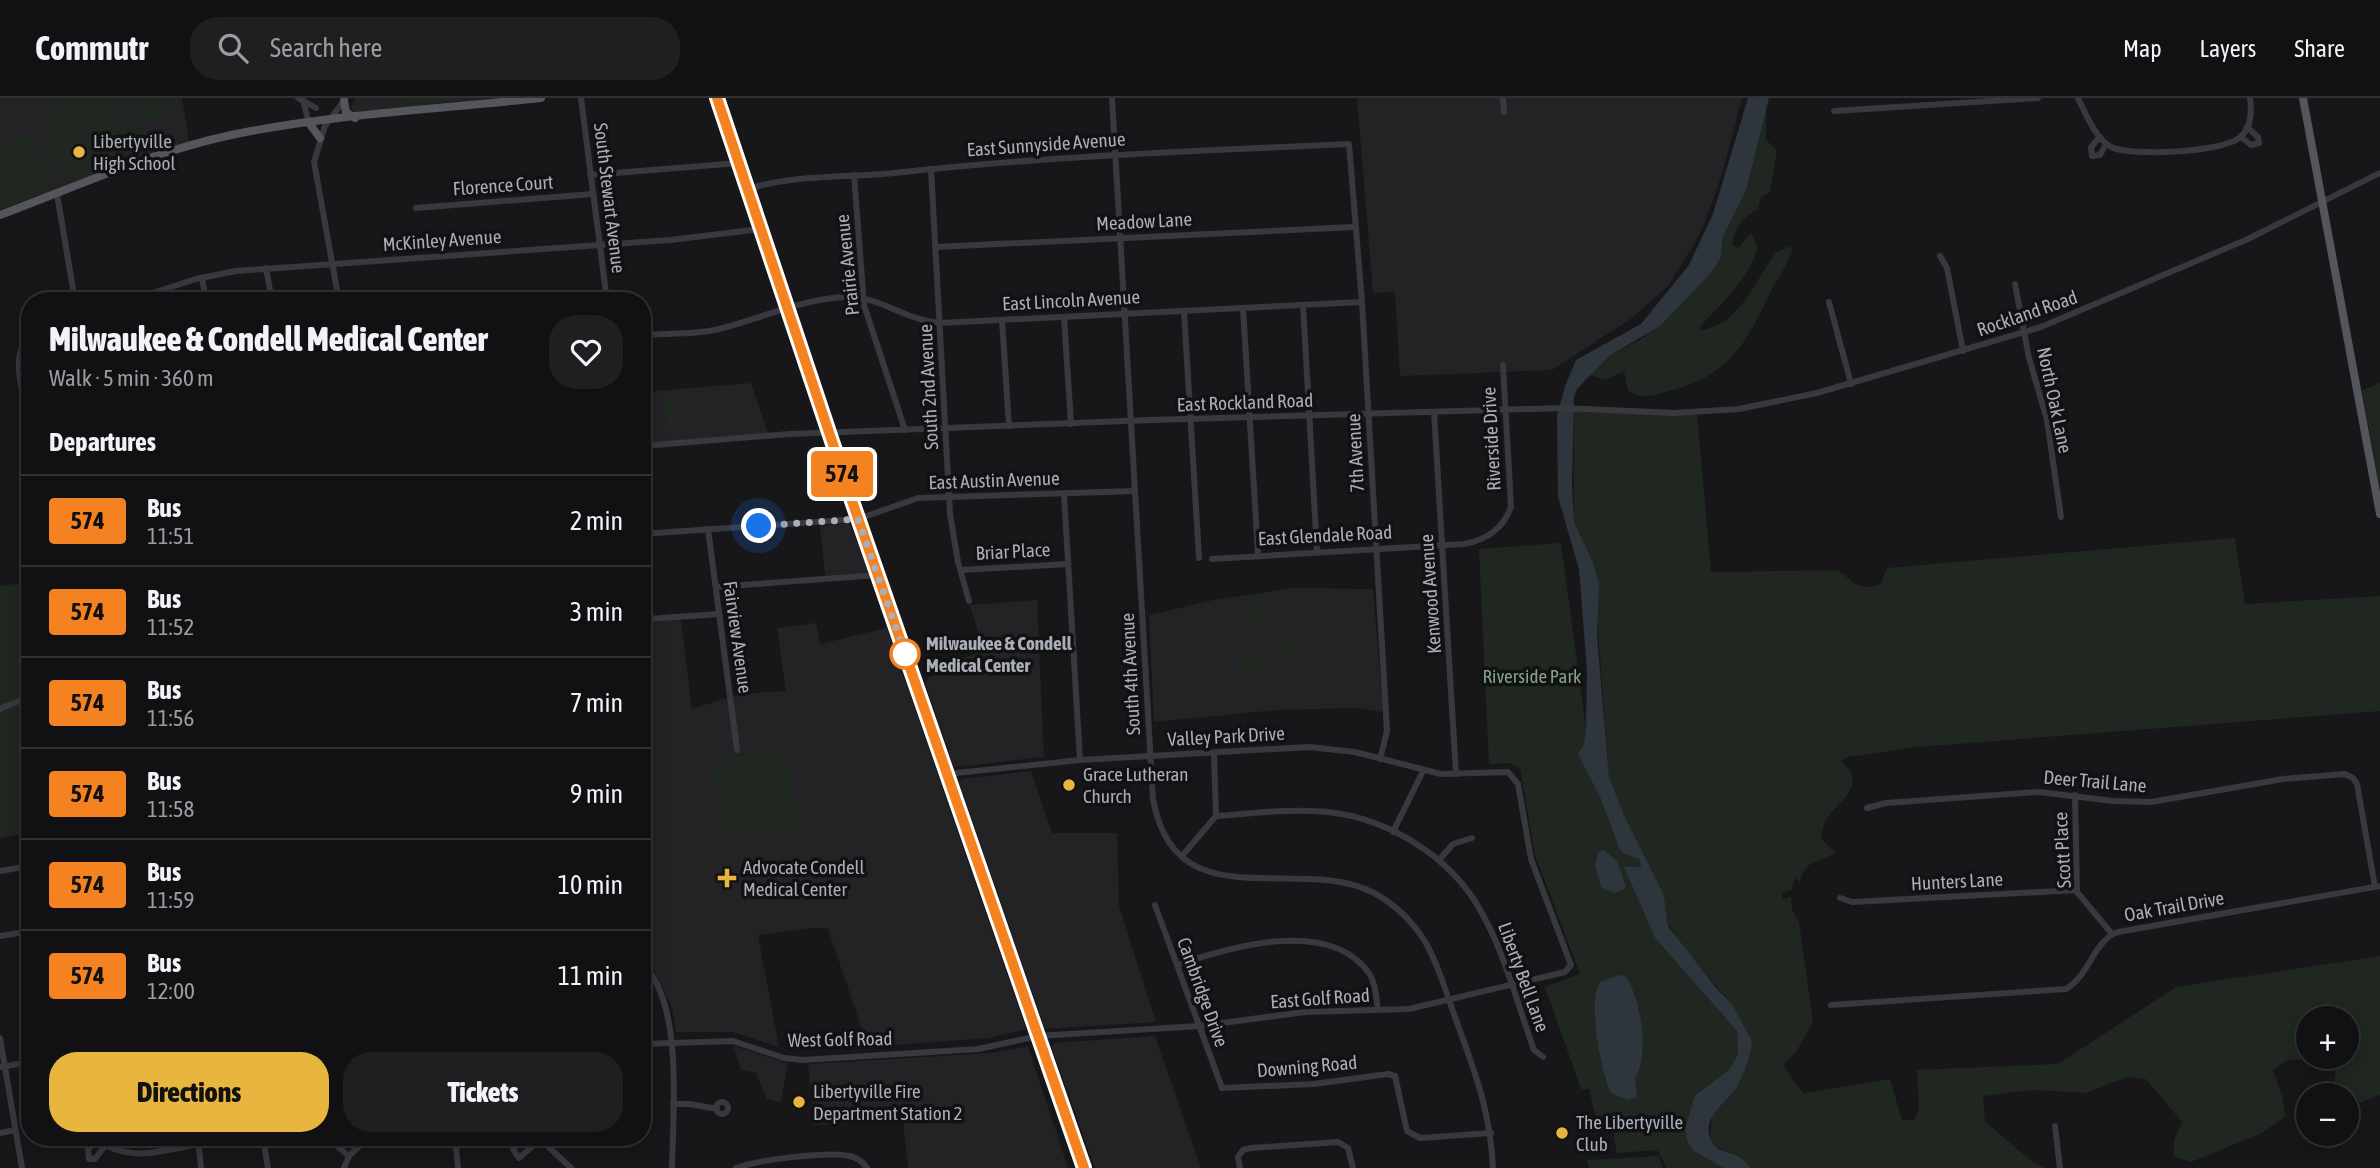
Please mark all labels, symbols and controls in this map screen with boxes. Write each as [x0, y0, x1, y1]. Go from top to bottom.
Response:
search box [190, 17, 680, 80]
text: Commutr [35, 29, 148, 67]
icon: search [214, 29, 252, 67]
text: Search here [270, 33, 382, 63]
text: Map [2123, 35, 2162, 62]
text: Layers [2200, 35, 2256, 62]
text: Share [2294, 35, 2345, 62]
street label: South Stewart Avenue [590, 122, 630, 274]
street label: East Sunnyside Avenue [966, 127, 1126, 161]
place label: Libertyville High School [93, 130, 176, 174]
marker: Libertyville High School [71, 144, 87, 160]
street label: Florence Court [452, 171, 554, 199]
street label: Meadow Lane [1096, 208, 1192, 234]
street label: Prairie Avenue [831, 213, 863, 317]
street label: McKinley Avenue [382, 225, 502, 255]
street label: East Lincoln Avenue [1001, 285, 1141, 315]
street label: Rockland Road [1974, 286, 2080, 340]
button: heart [549, 315, 623, 389]
text: Milwaukee & Condell Medical Center [49, 320, 487, 358]
street label: South 2nd Avenue [914, 324, 942, 450]
street label: North Oak Lane [2033, 345, 2077, 455]
text: Walk · 5 min · 360 m [49, 365, 213, 391]
street label: Riverside Drive [1477, 387, 1505, 491]
street label: East Rockland Road [1176, 389, 1314, 415]
street label: 7th Avenue [1342, 413, 1368, 493]
text: Departures [49, 427, 156, 457]
line badge: 574 [802, 451, 882, 497]
text: 574 [825, 460, 859, 487]
street label: East Austin Avenue [928, 467, 1060, 493]
text: Bus [147, 493, 181, 523]
text: 2 min [570, 506, 623, 536]
text: 574 [71, 507, 104, 534]
your location [741, 508, 776, 543]
street label: East Glendale Road [1257, 520, 1393, 550]
text: 11:51 [147, 523, 194, 549]
street label: Kenwood Avenue [1415, 533, 1445, 655]
street label: Briar Place [975, 538, 1051, 564]
street label: Fairview Avenue [719, 579, 757, 695]
text: Bus [147, 584, 181, 614]
text: 3 min [570, 597, 623, 627]
text: 574 [71, 598, 104, 625]
street label: South 4th Avenue [1116, 612, 1144, 736]
text: 11:52 [147, 614, 194, 640]
place label: Milwaukee & Condell Medical Center [926, 632, 1073, 676]
marker: Milwaukee & Condell Medical Center [890, 639, 920, 669]
park label: Riverside Park [1483, 665, 1582, 687]
text: Bus [147, 675, 181, 705]
text: 7 min [570, 688, 623, 718]
text: 574 [71, 689, 104, 716]
text: 11:56 [147, 705, 194, 731]
street label: Valley Park Drive [1167, 722, 1285, 750]
place label: Grace Lutheran Church [1083, 763, 1189, 807]
text: Bus [147, 766, 181, 796]
street label: Deer Trail Lane [2043, 766, 2147, 796]
marker: Grace Lutheran Church [1061, 777, 1077, 793]
text: 9 min [570, 779, 623, 809]
text: 574 [71, 780, 104, 807]
text: 11:58 [147, 796, 194, 822]
street label: Scott Place [2049, 811, 2075, 889]
place label: Advocate Condell Medical Center [743, 856, 865, 900]
text: Bus [147, 857, 181, 887]
marker: Advocate Condell Medical Center [717, 868, 737, 888]
street label: Hunters Lane [1910, 868, 2004, 894]
text: 10 min [558, 870, 623, 900]
text: 574 [71, 871, 104, 898]
street label: Oak Trail Drive [2122, 886, 2226, 926]
text: 11:59 [147, 887, 194, 913]
street label: Liberty Bell Lane [1494, 919, 1554, 1035]
street label: Cambridge Drive [1173, 934, 1233, 1050]
text: Bus [147, 948, 181, 978]
text: 11 min [558, 961, 623, 991]
text: 574 [71, 962, 104, 989]
text: 12:00 [147, 978, 195, 1004]
street label: East Golf Road [1269, 984, 1371, 1012]
map controls [2296, 1006, 2359, 1146]
button: + [2296, 1006, 2359, 1069]
street label: West Golf Road [787, 1027, 893, 1051]
street label: Downing Road [1256, 1051, 1358, 1081]
button: Directions [49, 1052, 329, 1132]
button: Tickets [343, 1052, 623, 1132]
place label: Libertyville Fire Department Station 2 [813, 1080, 962, 1124]
button: − [2296, 1083, 2359, 1146]
marker: Libertyville Fire Department Station 2 [791, 1094, 807, 1110]
place label: The Libertyville Club [1576, 1111, 1683, 1155]
marker: The Libertyville Club [1554, 1125, 1570, 1141]

